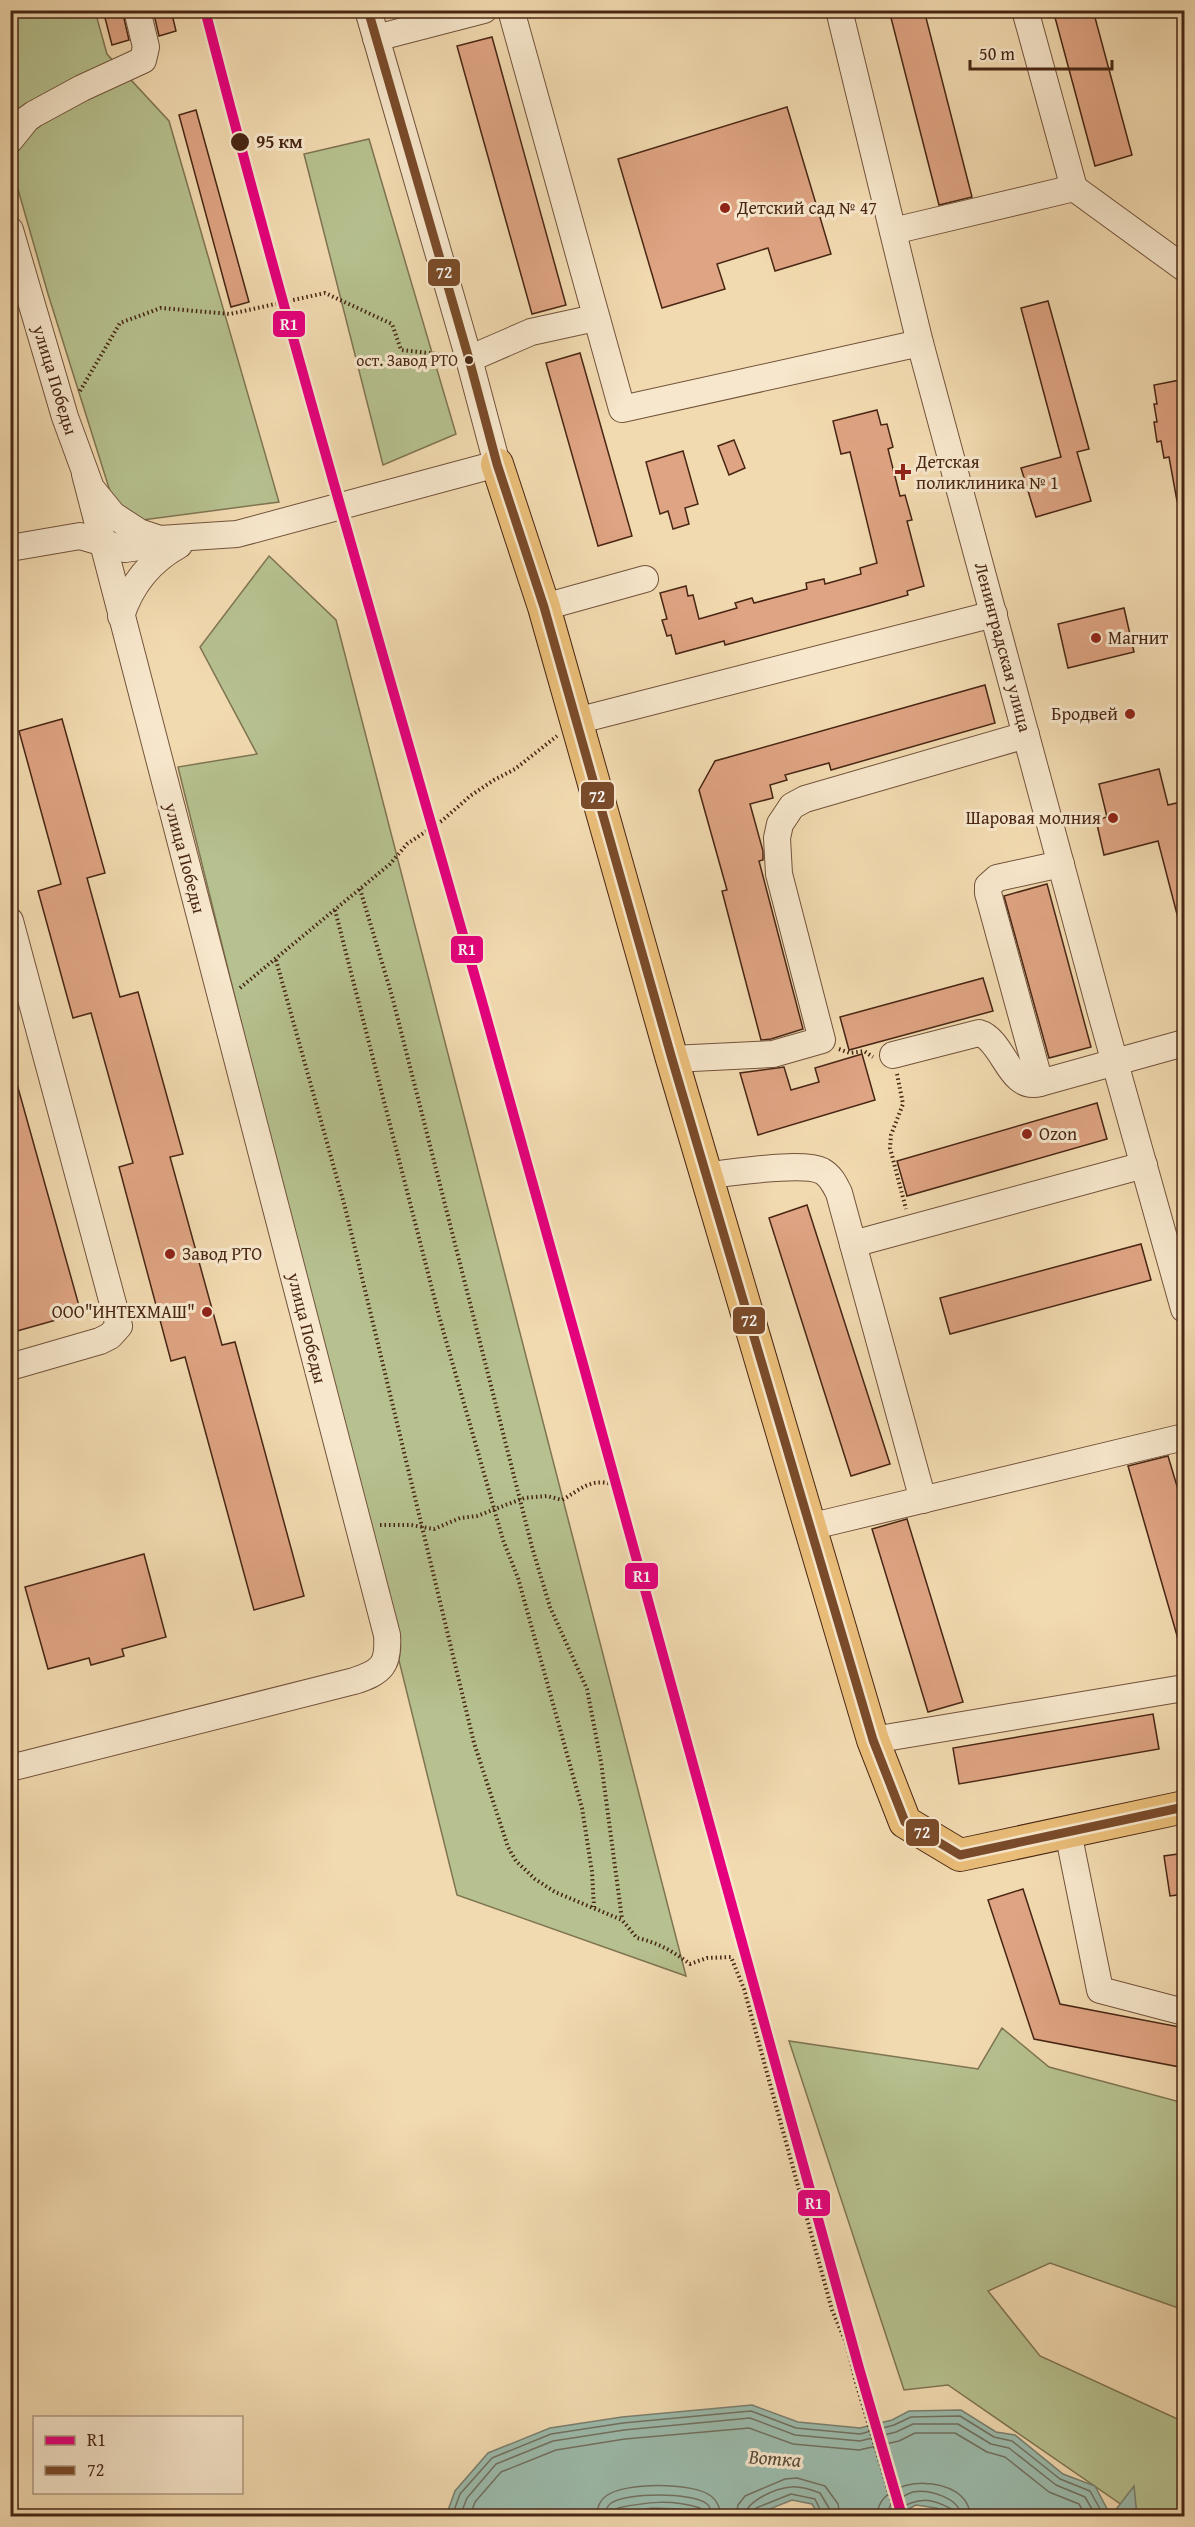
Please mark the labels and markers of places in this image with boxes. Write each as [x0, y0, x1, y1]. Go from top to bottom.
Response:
place label: 95 км [256, 128, 303, 155]
marker: 95 км [229, 131, 251, 153]
place label: Детский сад № 47 [736, 194, 877, 221]
marker: Детский сад № 47 [718, 201, 732, 215]
place label: ост. Завод РТО [356, 348, 458, 372]
marker: ост. Завод РТО [463, 354, 475, 366]
place label: Детская поликлиника № 1 [915, 448, 1059, 496]
marker: Детская поликлиника № 1 [894, 463, 912, 481]
place label: Магнит [1108, 624, 1168, 651]
marker: Магнит [1089, 631, 1103, 645]
place label: Бродвей [1051, 700, 1118, 727]
marker: Бродвей [1123, 707, 1137, 721]
place label: Шаровая молния [966, 804, 1101, 831]
marker: Шаровая молния [1106, 811, 1120, 825]
place label: Ozon [1039, 1120, 1077, 1147]
marker: Ozon [1020, 1127, 1034, 1141]
place label: Завод РТО [182, 1240, 262, 1267]
marker: Завод РТО [163, 1247, 177, 1261]
place label: ООО"ИНТЕХМАШ" [52, 1298, 195, 1325]
marker: ООО"ИНТЕХМАШ" [200, 1305, 214, 1319]

